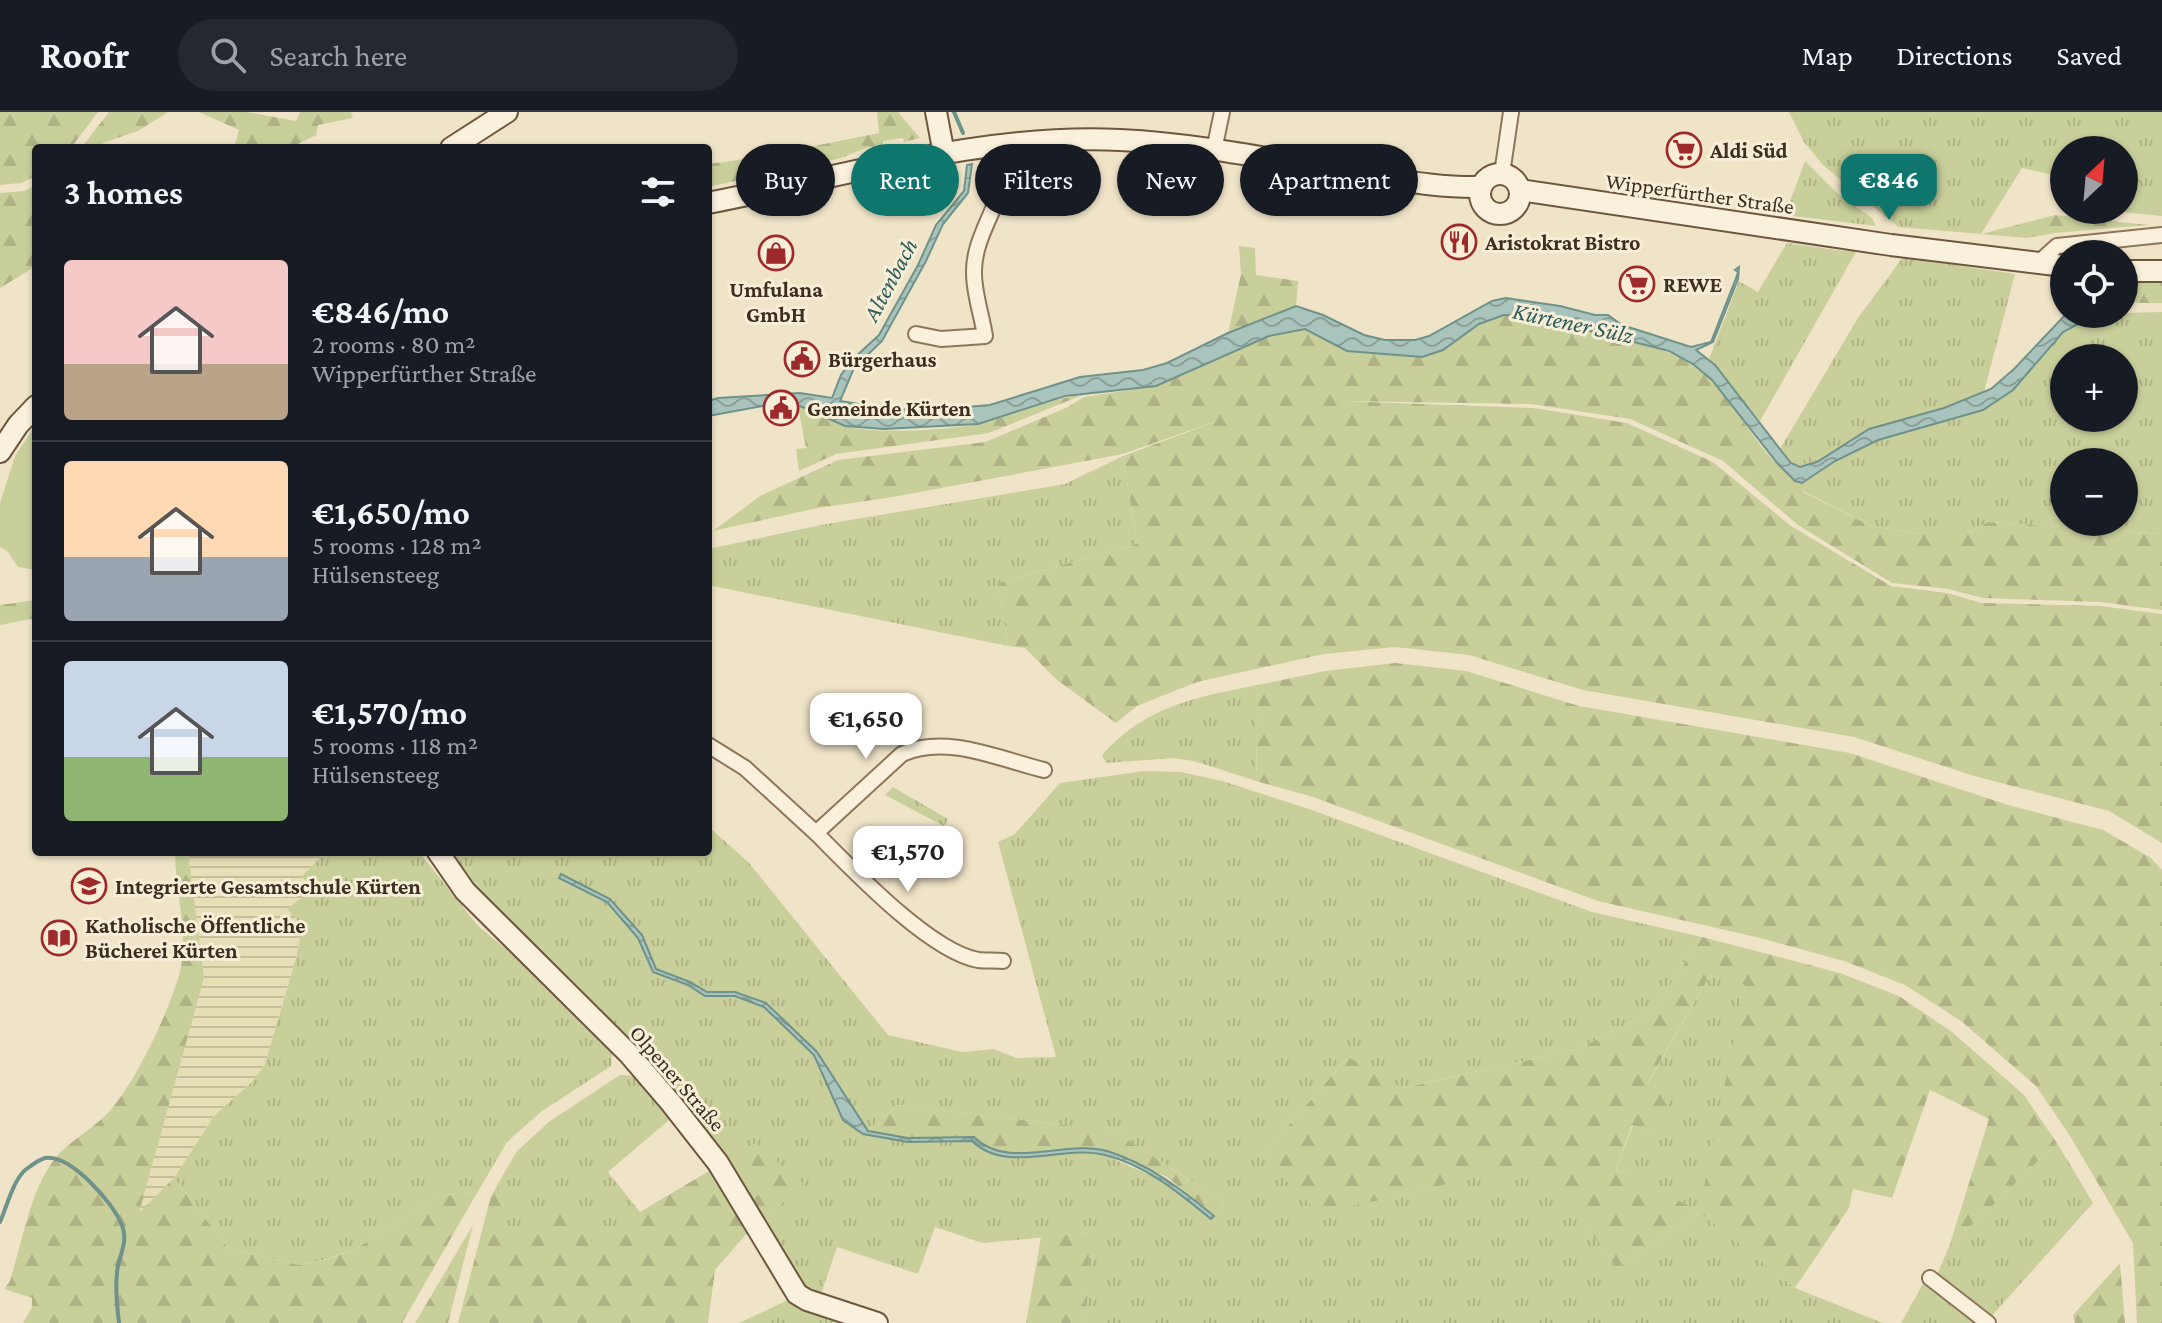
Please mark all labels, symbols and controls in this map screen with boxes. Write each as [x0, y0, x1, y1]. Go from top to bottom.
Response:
search box [178, 19, 738, 91]
icon: search [206, 33, 250, 77]
text: Roofr [40, 34, 130, 76]
text: Search here [270, 39, 407, 72]
text: Map [1802, 40, 1853, 71]
text: Directions [1897, 40, 2012, 71]
text: Saved [2056, 40, 2122, 71]
supermarket icon: Aldi Süd [1665, 131, 1703, 169]
north arrow [2050, 136, 2138, 224]
map controls [2050, 136, 2138, 536]
place label: Aldi Süd [1709, 138, 1788, 163]
chip: Buy [736, 144, 835, 216]
chip: Rent [851, 144, 959, 216]
chip: Filters [975, 144, 1101, 216]
chip: New [1117, 144, 1224, 216]
chip: Apartment [1240, 144, 1418, 216]
pin: €846 [1842, 154, 1936, 222]
text: €846 [1859, 165, 1919, 194]
street label: Wipperfürther Straße [1604, 168, 1796, 219]
icon: filters [636, 170, 680, 214]
text: 3 homes [64, 174, 183, 211]
restaurant icon: Aristokrat Bistro [1440, 223, 1478, 261]
place label: Aristokrat Bistro [1484, 230, 1640, 255]
shop icon: Umfulana GmbH [757, 234, 795, 272]
water label: Altenbach [856, 234, 923, 327]
button: locate [2050, 240, 2138, 328]
supermarket icon: REWE [1618, 265, 1656, 303]
place label: REWE [1663, 272, 1722, 297]
place label: Umfulana GmbH [729, 277, 823, 327]
icon: home [128, 292, 224, 388]
text: €846/mo [312, 293, 449, 330]
water label: Kürtener Sülz [1511, 297, 1637, 349]
text: 2 rooms · 80 m² [312, 330, 475, 359]
public building icon: Bürgerhaus [783, 340, 821, 378]
button: + [2050, 344, 2138, 432]
place label: Bürgerhaus [828, 347, 936, 372]
text: Wipperfürther Straße [312, 359, 536, 388]
public building icon: Gemeinde Kürten [762, 389, 800, 427]
place label: Gemeinde Kürten [807, 396, 972, 421]
button: − [2050, 448, 2138, 536]
icon: home [128, 493, 224, 589]
text: €1,650/mo [312, 494, 470, 531]
text: 5 rooms · 128 m² [312, 531, 482, 560]
text: Hülsensteeg [312, 560, 439, 589]
icon: home [128, 693, 224, 789]
pin: €1,650 [801, 693, 931, 761]
text: €1,570/mo [312, 694, 467, 731]
text: €1,650 [828, 704, 904, 733]
text: 5 rooms · 118 m² [312, 731, 478, 760]
text: Hülsensteeg [312, 760, 439, 789]
pin: €1,570 [843, 826, 973, 894]
text: €1,570 [871, 837, 945, 866]
school or university icon: Integrierte Gesamtschule Kürten [70, 867, 108, 905]
place label: Integrierte Gesamtschule Kürten [115, 874, 421, 899]
place label: Katholische Öffentliche Bücherei Kürten [85, 913, 306, 963]
library icon: Katholische Öffentliche Bücherei Kürten [40, 919, 78, 957]
street label: Olpener Straße [625, 1020, 730, 1136]

